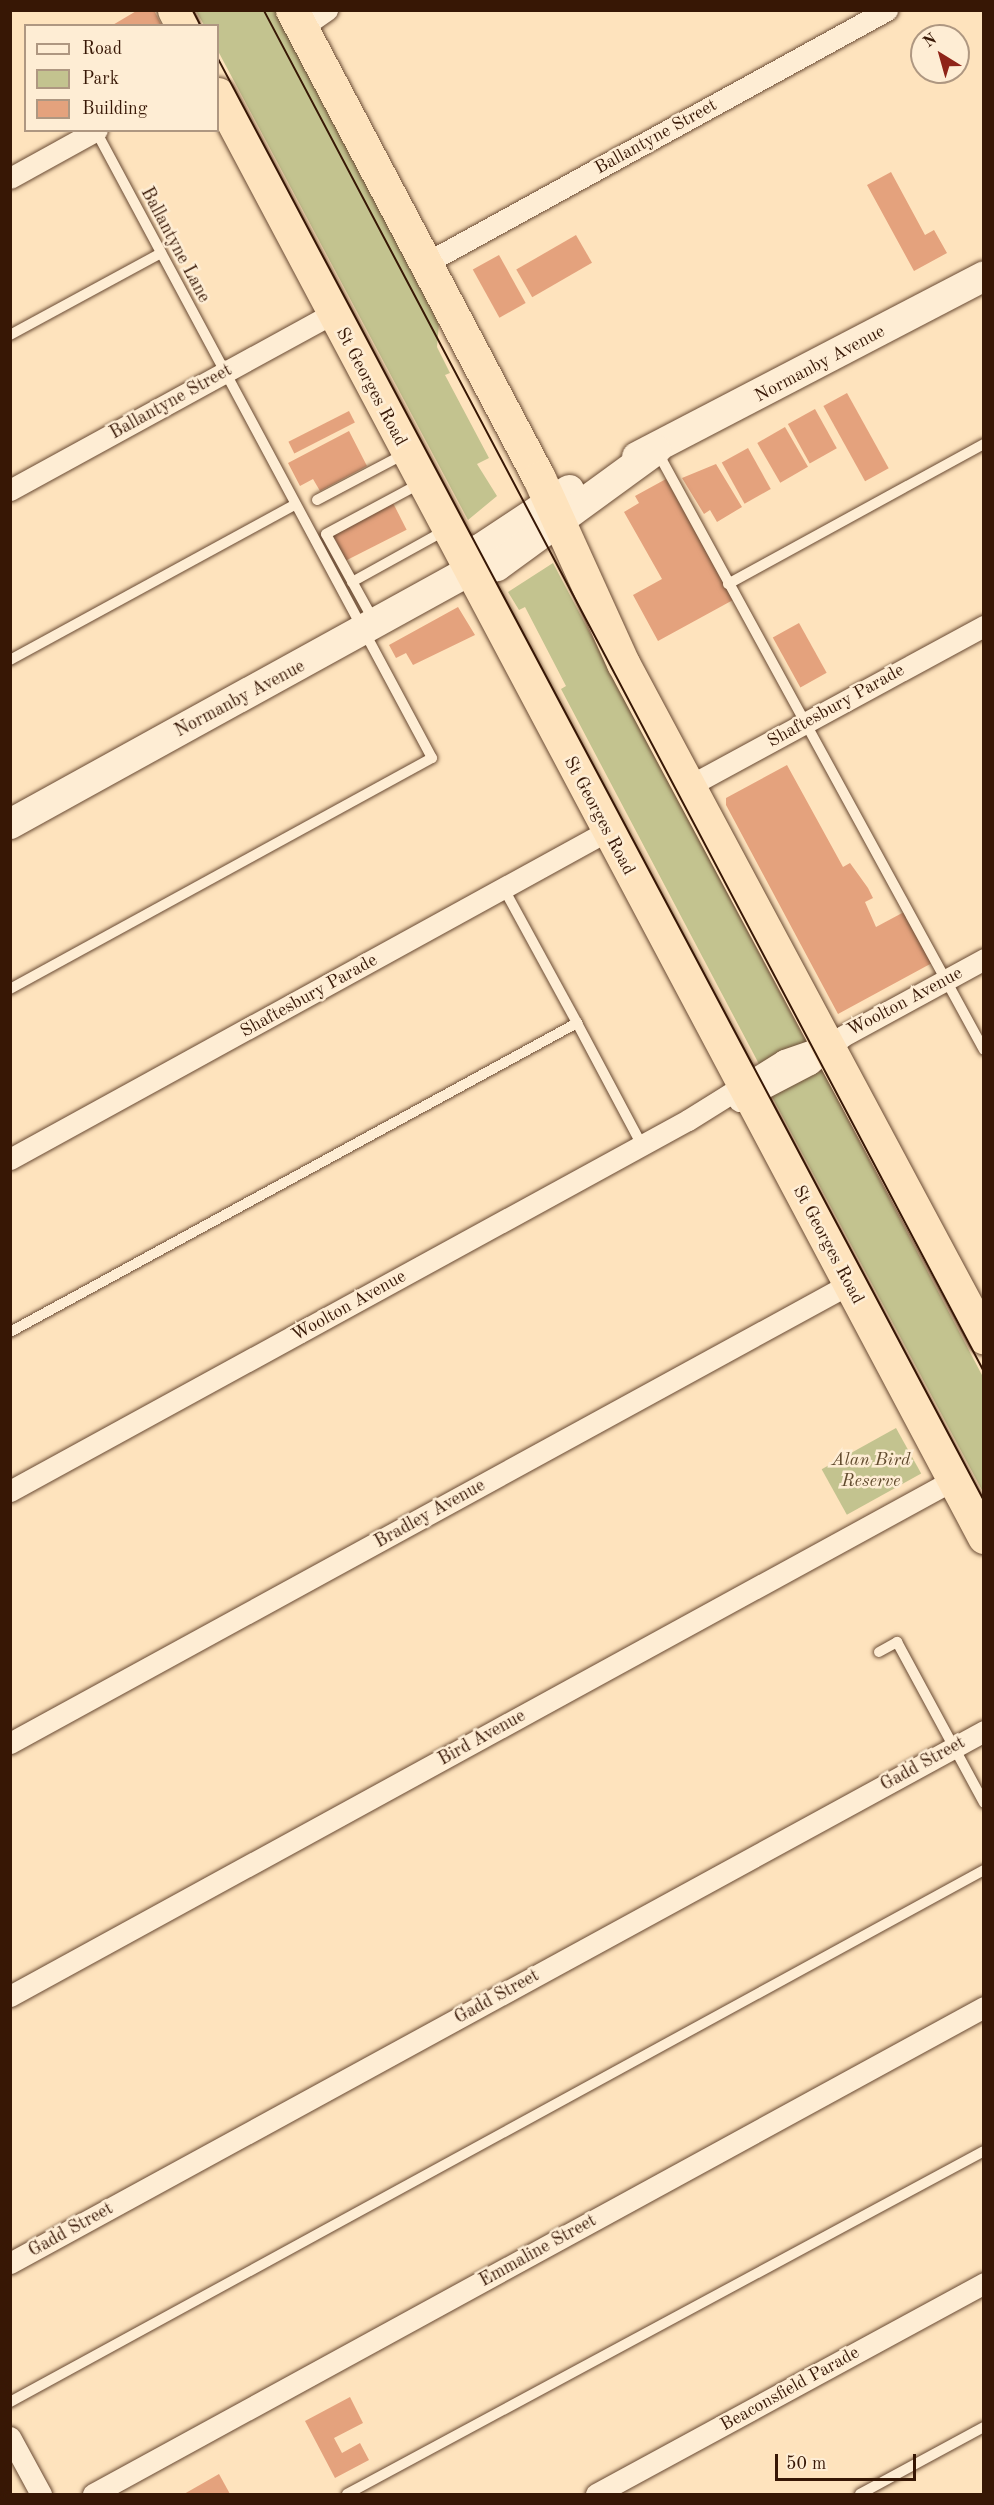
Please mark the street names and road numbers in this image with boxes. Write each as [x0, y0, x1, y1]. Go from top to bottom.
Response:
street label: Ballantyne Street [591, 95, 721, 179]
street label: Ballantyne Lane [136, 184, 214, 306]
street label: Normanby Avenue [751, 321, 889, 407]
street label: St Georges Road [331, 324, 411, 450]
street label: Ballantyne Street [106, 360, 236, 444]
street label: Normanby Avenue [171, 656, 309, 742]
street label: Shaftesbury Parade [764, 659, 908, 753]
street label: St Georges Road [559, 753, 639, 879]
street label: Shaftesbury Parade [237, 949, 381, 1043]
street label: Woolton Avenue [844, 963, 966, 1041]
street label: St Georges Road [788, 1182, 868, 1308]
street label: Woolton Avenue [288, 1266, 410, 1346]
street label: Bradley Avenue [371, 1475, 489, 1553]
street label: Bird Avenue [435, 1705, 529, 1771]
street label: Gadd Street [877, 1732, 969, 1796]
street label: Gadd Street [451, 1965, 543, 2029]
street label: Gadd Street [25, 2198, 117, 2262]
street label: Emmaline Street [476, 2210, 600, 2292]
street label: Beaconsfield Parade [717, 2342, 863, 2436]

